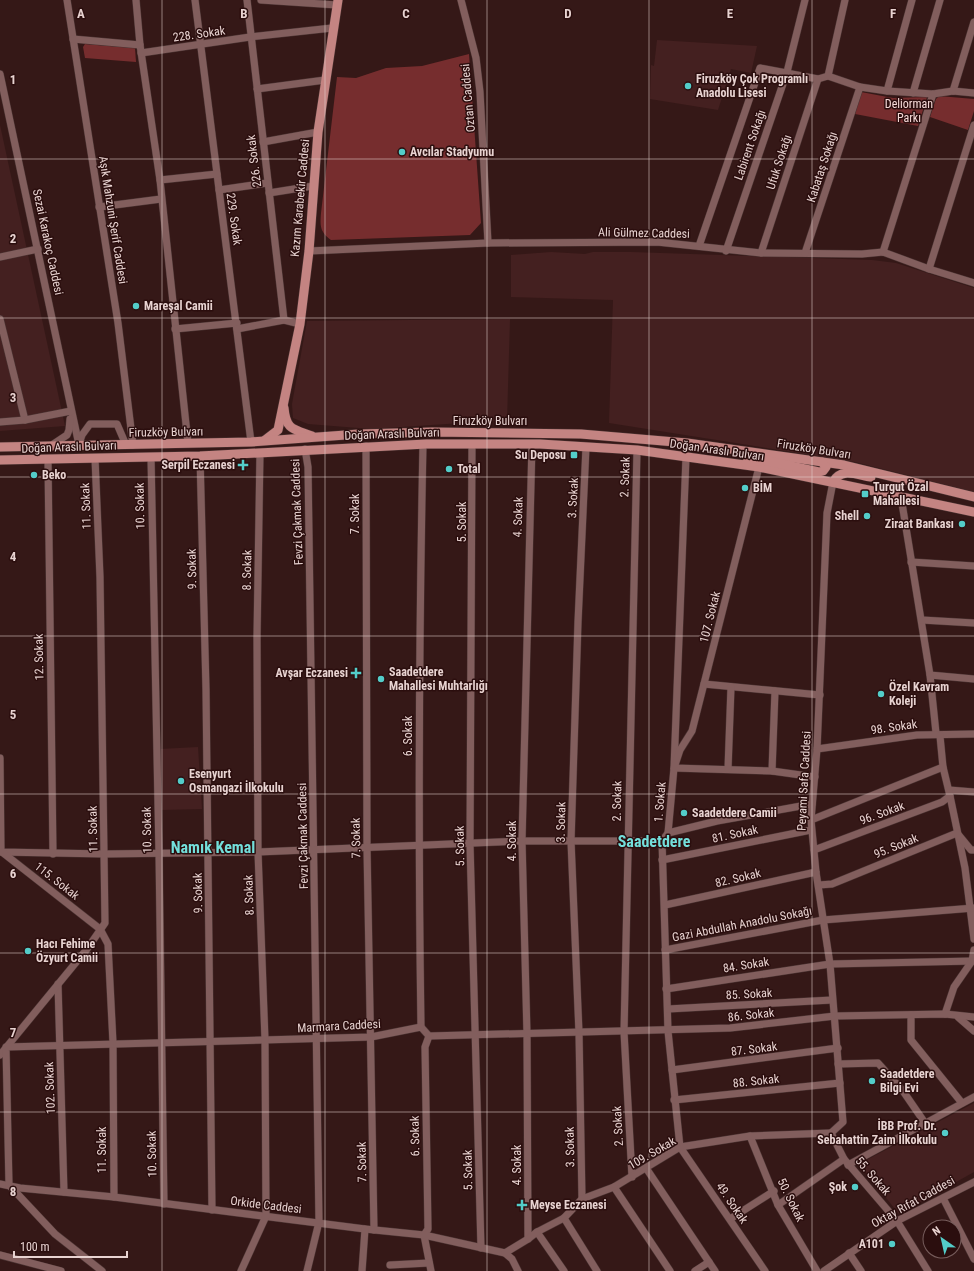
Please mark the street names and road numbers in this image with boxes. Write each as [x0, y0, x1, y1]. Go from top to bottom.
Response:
street label: 228. Sokak [172, 23, 227, 45]
street label: Oztan Caddesi [458, 63, 478, 133]
street label: Labirent Sokağı [731, 108, 769, 182]
street label: Kabataş Sokağı [804, 130, 840, 204]
street label: Ufuk Sokağı [764, 133, 794, 191]
street label: 226. Sokak [244, 134, 264, 188]
street label: Kazım Karabekir Caddesi [288, 139, 312, 257]
street label: Aşık Mahzuni Şerif Caddesi [96, 155, 130, 285]
street label: Sezai Karakoç Caddesi [30, 188, 66, 296]
street label: 229. Sokak [223, 192, 245, 247]
street label: Ali Gülmez Caddesi [598, 225, 690, 241]
street label: Firuzköy Bulvarı [453, 414, 527, 428]
street label: Firuzköy Bulvarı [129, 424, 203, 440]
street label: Doğan Araslı Bulvarı [344, 425, 440, 443]
street label: Doğan Araslı Bulvarı [669, 436, 765, 464]
street label: Firuzköy Bulvarı [776, 436, 852, 462]
street label: Doğan Araslı Bulvarı [21, 438, 117, 456]
street label: 2. Sokak [617, 456, 633, 498]
street label: Fevzi Çakmak Caddesi [288, 459, 306, 565]
street label: 3. Sokak [565, 477, 581, 519]
street label: 11. Sokak [78, 482, 94, 530]
street label: 10. Sokak [133, 482, 147, 529]
street label: 7. Sokak [348, 493, 362, 534]
street label: 4. Sokak [510, 496, 526, 538]
street label: 5. Sokak [455, 501, 469, 542]
street label: 9. Sokak [185, 548, 199, 589]
street label: 8. Sokak [240, 549, 254, 590]
street label: 107. Sokak [697, 589, 723, 644]
street label: 12. Sokak [32, 633, 46, 680]
street label: 6. Sokak [401, 715, 415, 756]
street label: 98. Sokak [870, 717, 919, 737]
street label: Peyami Safa Caddesi [794, 731, 814, 831]
street label: 2. Sokak [610, 780, 624, 821]
street label: 1. Sokak [651, 781, 669, 823]
street label: Fevzi Çakmak Caddesi [295, 783, 311, 889]
street label: 96. Sokak [858, 798, 907, 828]
street label: 3. Sokak [554, 801, 568, 842]
street label: 11. Sokak [86, 805, 100, 852]
street label: 10. Sokak [140, 806, 154, 853]
street label: 7. Sokak [349, 817, 363, 858]
street label: 4. Sokak [505, 820, 519, 861]
street label: 81. Sokak [711, 822, 760, 846]
street label: 5. Sokak [453, 825, 467, 866]
street label: 95. Sokak [872, 831, 921, 861]
street label: 115. Sokak [32, 859, 82, 903]
street label: 82. Sokak [714, 866, 763, 890]
street label: 9. Sokak [191, 872, 205, 913]
street label: 8. Sokak [241, 874, 257, 916]
street label: Gazi Abdullah Anadolu Sokağı [671, 904, 813, 944]
street label: 84. Sokak [722, 954, 771, 976]
street label: 85. Sokak [725, 986, 773, 1002]
street label: 86. Sokak [727, 1006, 775, 1024]
street label: Marmara Caddesi [297, 1017, 381, 1035]
street label: 87. Sokak [730, 1039, 779, 1059]
street label: 102. Sokak [42, 1061, 58, 1114]
street label: 88. Sokak [732, 1072, 780, 1090]
street label: 2. Sokak [610, 1105, 626, 1147]
street label: 6. Sokak [408, 1115, 422, 1156]
street label: 11. Sokak [95, 1126, 109, 1173]
street label: 3. Sokak [563, 1126, 577, 1167]
street label: 10. Sokak [145, 1130, 159, 1177]
street label: 109. Sokak [626, 1134, 679, 1172]
street label: 7. Sokak [355, 1141, 369, 1182]
street label: 4. Sokak [510, 1144, 524, 1185]
street label: 5. Sokak [461, 1149, 475, 1190]
street label: 55. Sokak [852, 1154, 894, 1199]
street label: Oktay Rıfat Caddesi [869, 1173, 957, 1231]
street label: 50. Sokak [774, 1176, 808, 1225]
street label: 49. Sokak [713, 1180, 751, 1227]
street label: Orkide Caddesi [230, 1194, 302, 1216]

